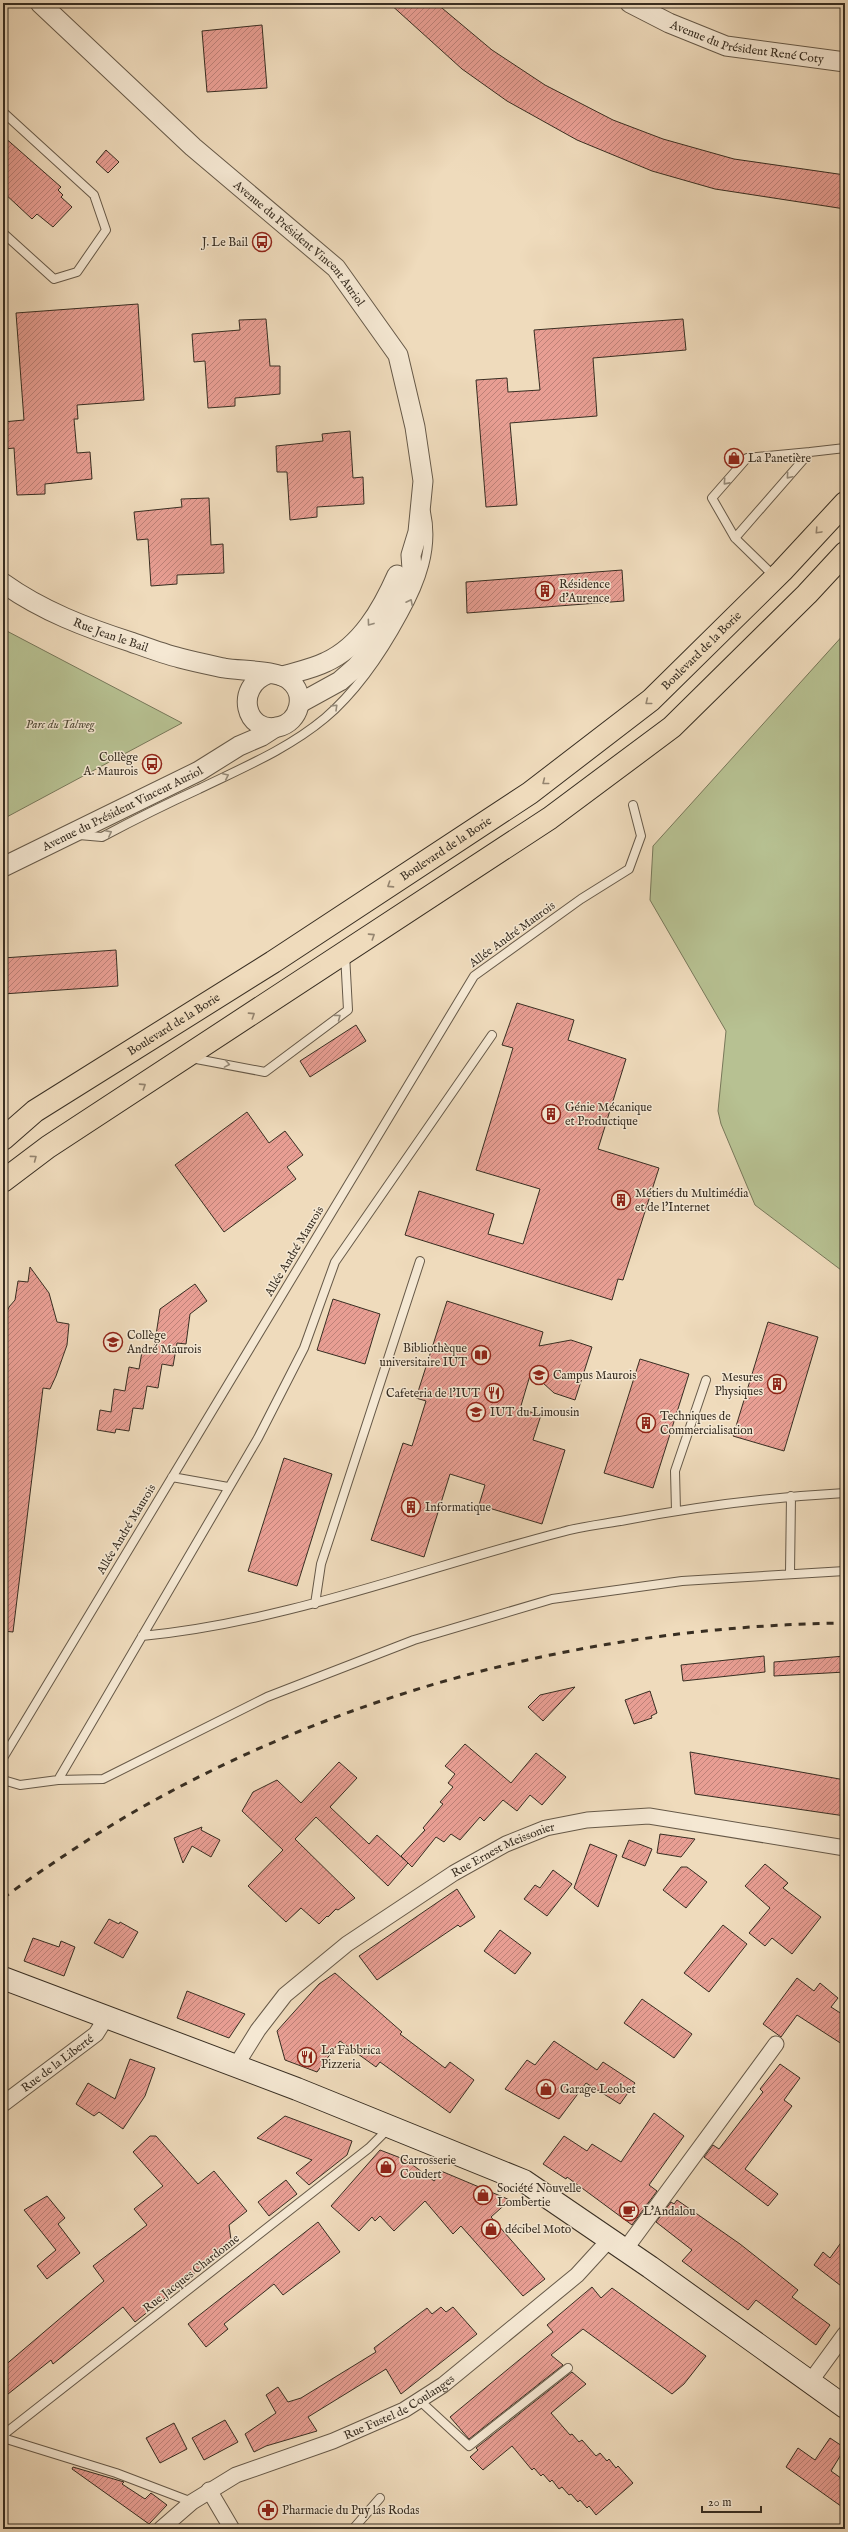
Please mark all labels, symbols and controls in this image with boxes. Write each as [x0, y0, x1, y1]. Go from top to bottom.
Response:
street label: Avenue du Président René Coty [667, 17, 825, 67]
street label: Avenue du Président Vincent Auriol [229, 177, 368, 310]
bus stop icon: J. Le Bail [251, 231, 273, 253]
place label: J. Le Bail [200, 235, 249, 251]
shop icon: La Panetière [723, 447, 745, 469]
place label: La Panetière [748, 451, 811, 466]
one-way arrow [786, 471, 794, 479]
one-way arrow [723, 478, 730, 485]
one-way arrow [816, 526, 823, 534]
place label: Résidence d'Aurence [559, 577, 610, 606]
building icon: Résidence d'Aurence [534, 580, 556, 602]
one-way arrow [405, 599, 413, 606]
street label: Boulevard de la Borie [658, 608, 745, 694]
street label: Rue Jean le Bail [71, 615, 151, 656]
one-way arrow [367, 619, 374, 626]
one-way arrow [645, 698, 652, 705]
one-way arrow [330, 705, 338, 712]
park label: Parc du Talweg [26, 717, 95, 733]
place label: Collège A. Maurois [82, 750, 138, 779]
bus stop icon: Collège A. Maurois [141, 753, 163, 775]
street label: Avenue du Président Vincent Auriol [39, 763, 206, 855]
one-way arrow [221, 773, 229, 781]
one-way arrow [542, 777, 549, 784]
street label: Boulevard de la Borie [397, 813, 495, 884]
one-way arrow [104, 830, 112, 838]
one-way arrow [387, 880, 394, 888]
street label: Allée André Maurois [466, 898, 558, 971]
one-way arrow [368, 933, 375, 941]
street label: Boulevard de la Borie [125, 990, 223, 1059]
one-way arrow [248, 1013, 255, 1020]
one-way arrow [333, 1015, 340, 1022]
one-way arrow [224, 1059, 230, 1068]
one-way arrow [139, 1084, 146, 1091]
place label: Génie Mécanique et Productique [565, 1100, 652, 1130]
building icon: Génie Mécanique et Productique [540, 1103, 562, 1125]
one-way arrow [30, 1155, 37, 1162]
place label: Métiers du Multimédia et de l'Internet [635, 1186, 749, 1215]
building icon: Métiers du Multimédia et de l'Internet [610, 1189, 632, 1211]
street label: Allée André Maurois [261, 1203, 327, 1300]
place label: Collège André Maurois [126, 1328, 201, 1357]
school or university icon: Collège André Maurois [102, 1331, 124, 1353]
place label: Bibliothèque universitaire IUT [379, 1341, 467, 1370]
library icon: Bibliothèque universitaire IUT [470, 1344, 492, 1366]
school or university icon: Campus Maurois [528, 1364, 550, 1386]
place label: Campus Maurois [553, 1368, 637, 1384]
place label: Mesures Physiques [715, 1370, 763, 1400]
building icon: Mesures Physiques [766, 1373, 788, 1395]
restaurant icon: Cafeteria de l'IUT [483, 1382, 505, 1404]
place label: Cafeteria de l'IUT [386, 1386, 480, 1401]
school or university icon: IUT du Limousin [465, 1401, 487, 1423]
place label: IUT du Limousin [490, 1405, 580, 1420]
place label: Techniques de Commercialisation [660, 1409, 754, 1438]
building icon: Techniques de Commercialisation [635, 1412, 657, 1434]
street label: Allée André Maurois [93, 1481, 159, 1578]
building icon: Informatique [400, 1496, 422, 1518]
place label: Informatique [425, 1500, 492, 1516]
street label: Rue Ernest Meissonier [449, 1819, 557, 1881]
street label: Rue de la Liberté [18, 2031, 97, 2096]
place label: La Fabbrica Pizzeria [321, 2043, 381, 2072]
restaurant icon: La Fabbrica Pizzeria [296, 2046, 318, 2068]
shop icon: Garage Leobet [535, 2078, 557, 2100]
place label: Garage Leobet [560, 2082, 636, 2097]
place label: Carrosserie Coudert [400, 2153, 457, 2182]
shop icon: Carrosserie Coudert [375, 2156, 397, 2178]
place label: Société Nouvelle Lombertie [497, 2181, 582, 2210]
shop icon: Société Nouvelle Lombertie [472, 2184, 494, 2206]
cafe icon: L'Andalou [618, 2200, 640, 2222]
place label: L'Andalou [643, 2204, 696, 2219]
shop icon: décibel Moto [480, 2218, 502, 2240]
place label: décibel Moto [505, 2222, 572, 2237]
street label: Rue Jacques Chardonne [140, 2231, 244, 2317]
street label: Rue Fustel de Coulanges [342, 2372, 458, 2443]
scale bar [702, 2488, 761, 2514]
text: 20 m [708, 2495, 731, 2510]
pharmacy icon: Pharmacie du Puy las Rodas [257, 2499, 279, 2521]
place label: Pharmacie du Puy las Rodas [282, 2503, 419, 2518]

